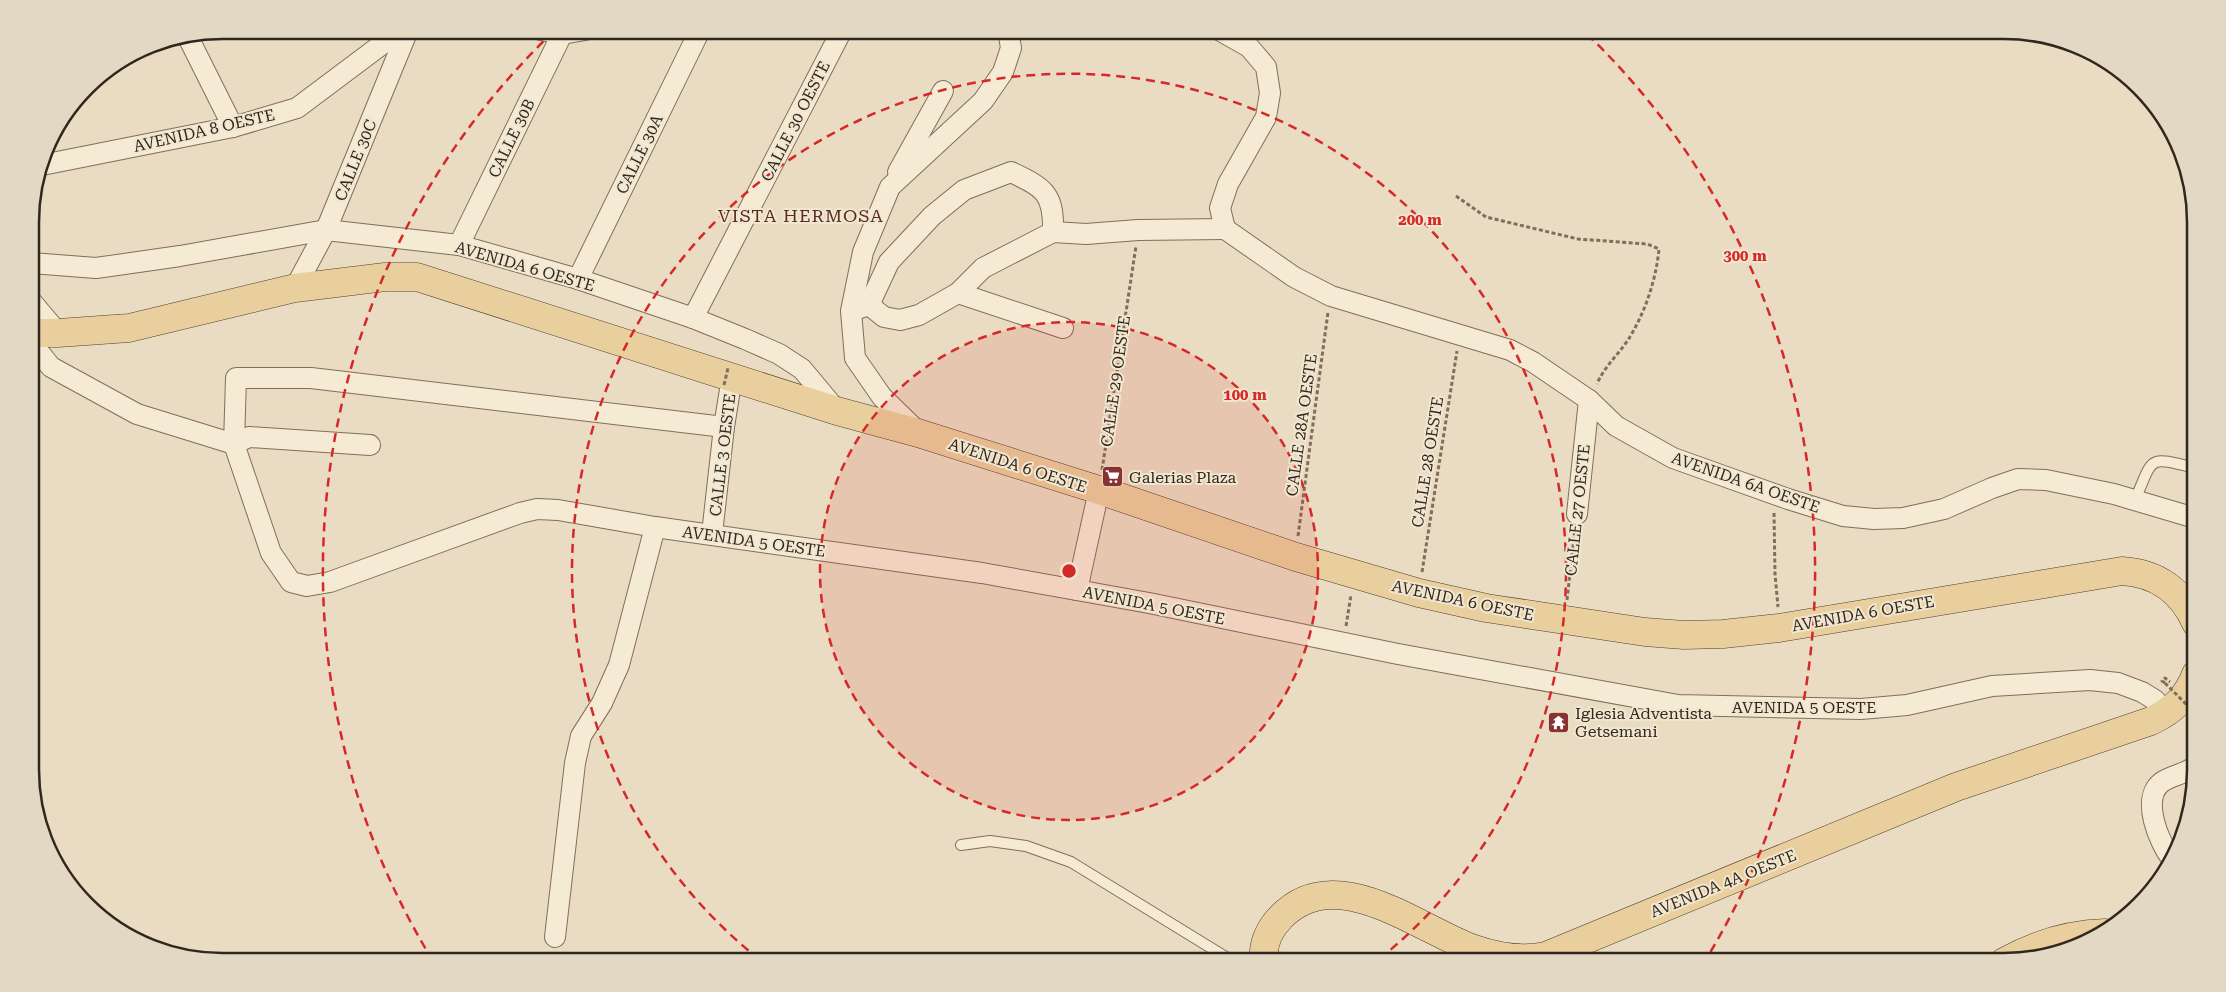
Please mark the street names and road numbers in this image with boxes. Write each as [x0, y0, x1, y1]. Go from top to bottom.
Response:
street label: CALLE 30 OESTE [757, 58, 834, 185]
street label: CALLE 30B [484, 96, 539, 181]
street label: AVENIDA 8 OESTE [132, 105, 277, 156]
street label: CALLE 30A [612, 111, 667, 197]
street label: CALLE 30C [331, 117, 380, 204]
street label: AVENIDA 6 OESTE [453, 237, 597, 296]
street label: CALLE 29 OESTE [1097, 314, 1134, 448]
street label: CALLE 28A OESTE [1282, 353, 1321, 498]
street label: CALLE 3 OESTE [706, 393, 739, 518]
street label: CALLE 28 OESTE [1408, 395, 1447, 529]
street label: AVENIDA 6 OESTE [946, 434, 1089, 497]
street label: CALLE 27 OESTE [1561, 443, 1594, 577]
street label: AVENIDA 6A OESTE [1669, 448, 1823, 517]
street label: AVENIDA 5 OESTE [681, 522, 827, 561]
street label: AVENIDA 6 OESTE [1390, 576, 1536, 625]
street label: AVENIDA 5 OESTE [1081, 582, 1227, 629]
street label: AVENIDA 6 OESTE [1790, 592, 1936, 635]
street label: AVENIDA 5 OESTE [1732, 698, 1876, 717]
street label: AVENIDA 4A OESTE [1647, 845, 1799, 921]

